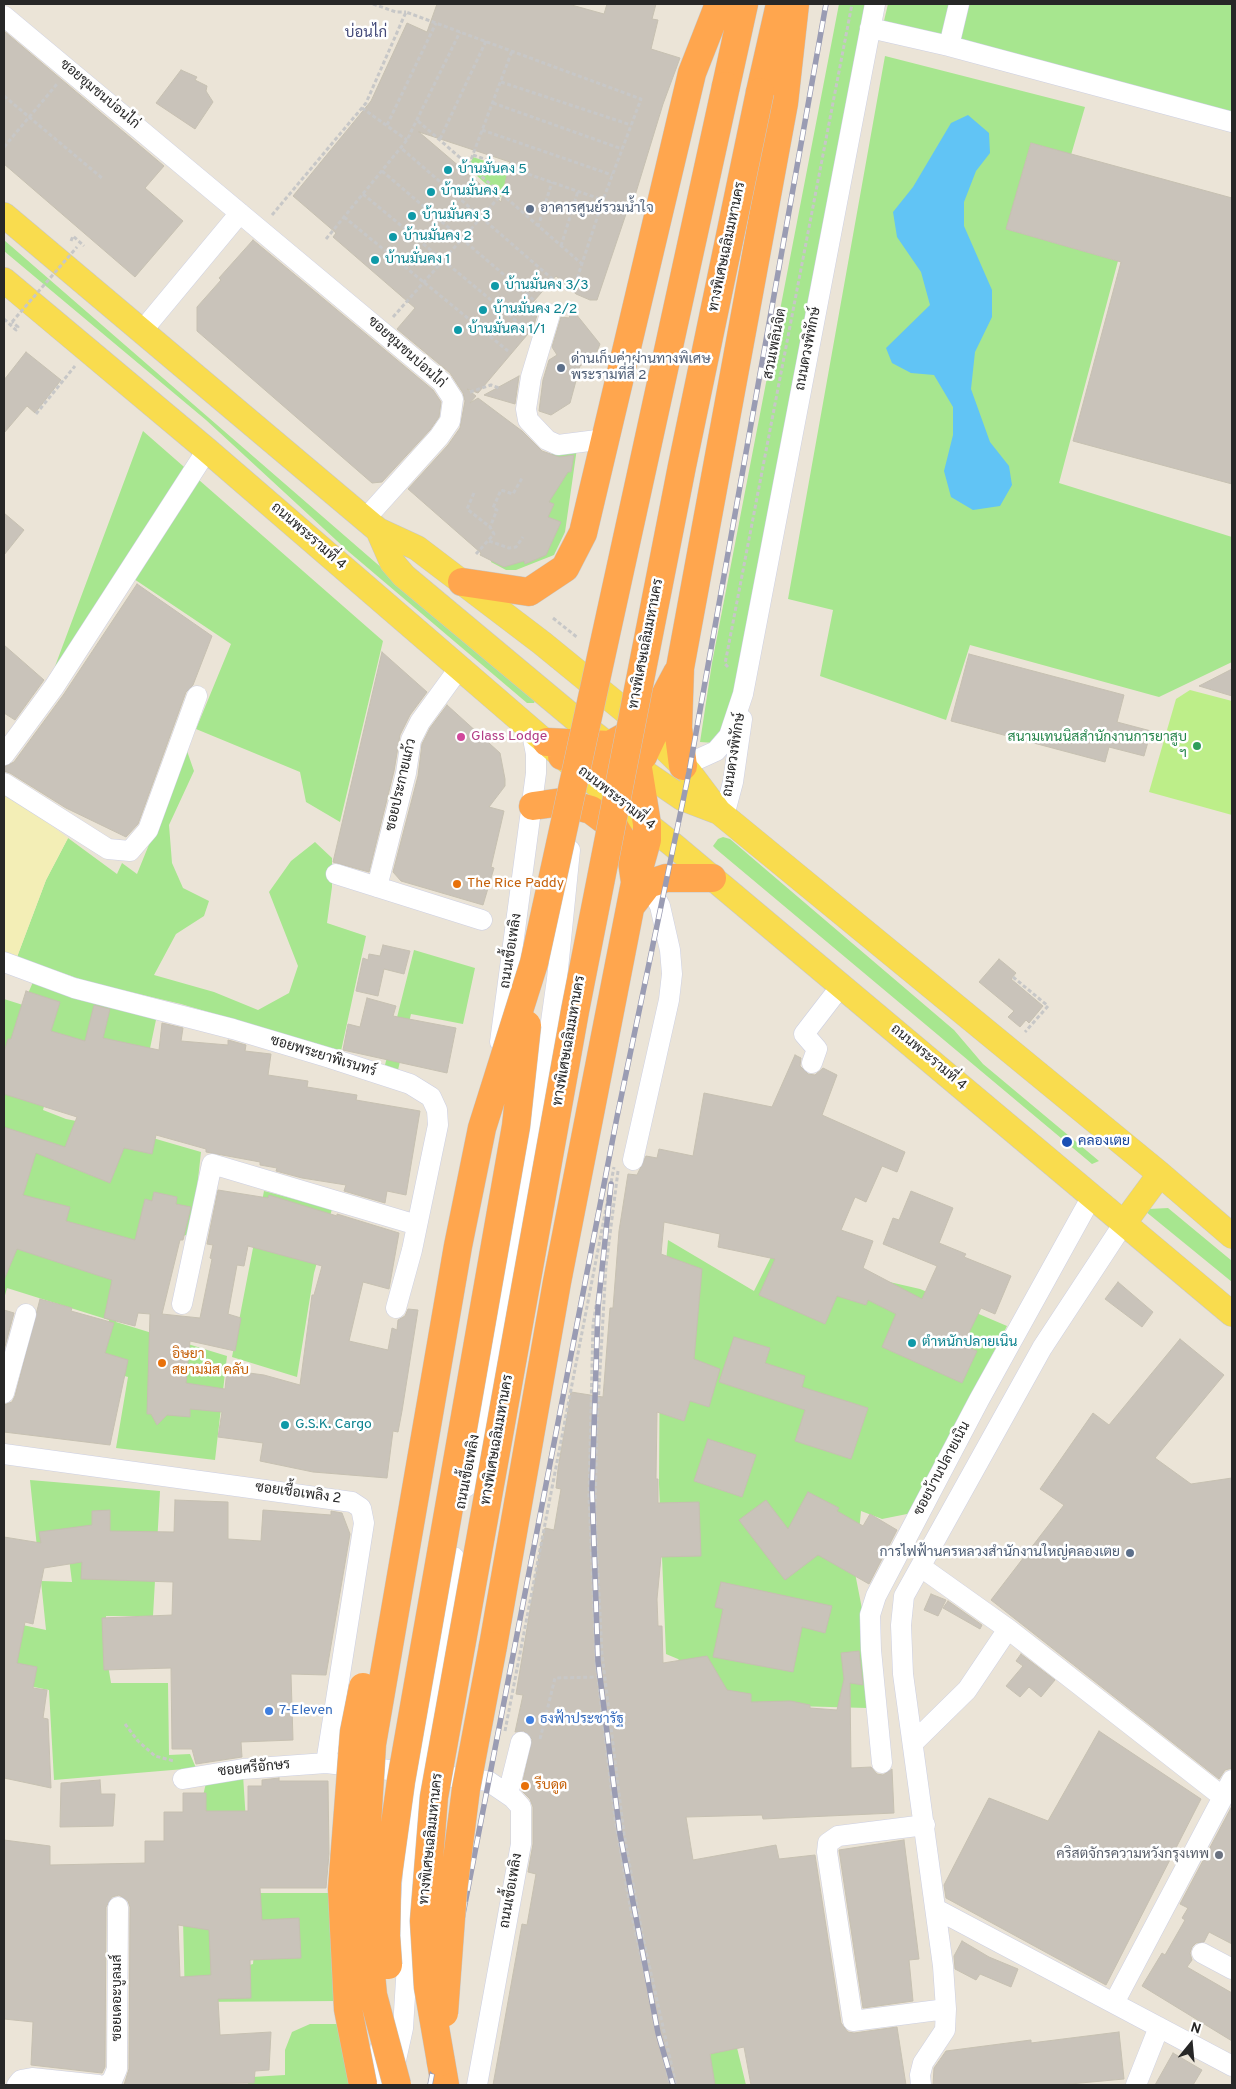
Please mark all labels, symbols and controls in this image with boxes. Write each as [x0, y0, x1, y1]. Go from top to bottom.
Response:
district label: บ่อนไก่ [345, 25, 387, 43]
street label: ซอยชุมชนบ่อนไก่ [56, 57, 142, 133]
place label: บ้านมั่นคง 5 [458, 162, 527, 178]
marker: บ้านมั่นคง 5 [442, 164, 454, 176]
street label: ทางพิเศษเฉลิมมหานคร [706, 181, 750, 313]
place label: บ้านมั่นคง 4 [441, 184, 510, 200]
marker: บ้านมั่นคง 4 [425, 186, 437, 198]
place label: อาคารศูนย์รวมน้ำใจ [540, 201, 654, 217]
marker: อาคารศูนย์รวมน้ำใจ [524, 203, 536, 215]
place label: บ้านมั่นคง 3 [422, 208, 491, 224]
marker: บ้านมั่นคง 3 [406, 210, 418, 222]
place label: บ้านมั่นคง 2 [403, 229, 472, 245]
marker: บ้านมั่นคง 2 [387, 231, 399, 243]
place label: บ้านมั่นคง 1 [385, 252, 451, 268]
marker: บ้านมั่นคง 1 [369, 254, 381, 266]
place label: บ้านมั่นคง 3/3 [505, 278, 589, 294]
marker: บ้านมั่นคง 3/3 [489, 280, 501, 292]
place label: บ้านมั่นคง 2/2 [493, 302, 577, 318]
marker: บ้านมั่นคง 2/2 [477, 304, 489, 316]
street label: ถนนดวงพิทักษ์ [793, 306, 825, 392]
street label: สวนเพลินจิต [761, 307, 791, 381]
street label: ซอยชุมชนบ่อนไก่ [364, 314, 448, 392]
place label: บ้านมั่นคง 1/1 [468, 322, 546, 338]
marker: บ้านมั่นคง 1/1 [452, 324, 464, 336]
place label: ด่านเก็บค่าผ่านทางพิเศษ พระรามที่สี่ 2 [571, 352, 711, 384]
marker: ด่านเก็บค่าผ่านทางพิเศษ พระรามที่สี่ 2 [555, 362, 567, 374]
street label: ถนนพระรามที่ 4 [267, 500, 349, 574]
street label: ทางพิเศษเฉลิมมหานคร [626, 578, 668, 710]
street label: ถนนดวงพิทักษ์ [720, 712, 750, 798]
place label: Glass Lodge [471, 729, 547, 745]
place label: สนามเทนนิสสำนักงานการยาสูบ ฯ [1008, 730, 1187, 762]
marker: Glass Lodge [455, 731, 467, 743]
street label: ซอยประกายแก้ว [383, 737, 421, 833]
marker: สนามเทนนิสสำนักงานการยาสูบ ฯ [1191, 740, 1203, 752]
street label: ถนนพระรามที่ 4 [574, 764, 658, 834]
place label: The Rice Paddy [467, 876, 564, 892]
marker: The Rice Paddy [451, 878, 463, 890]
street label: ถนนเชื้อเพลิง [498, 912, 526, 990]
street label: ทางพิเศษเฉลิมมหานคร [550, 974, 590, 1108]
street label: ถนนพระรามที่ 4 [887, 1021, 969, 1095]
street label: ซอยพระยาพิเรนทร์ [268, 1033, 378, 1081]
place label: คลองเตย [1078, 1134, 1130, 1150]
marker: คลองเตย [1060, 1135, 1074, 1149]
place label: ตำหนักปลายเนิน [922, 1335, 1017, 1351]
marker: ตำหนักปลายเนิน [906, 1337, 918, 1349]
place label: อิษยา สยามมิส คลับ [172, 1347, 249, 1380]
marker: อิษยา สยามมิส คลับ [156, 1357, 168, 1369]
street label: ทางพิเศษเฉลิมมหานคร [478, 1373, 518, 1507]
place label: G.S.K. Cargo [295, 1417, 372, 1433]
marker: G.S.K. Cargo [279, 1419, 291, 1431]
street label: ซอยบ้านปลายเนิน [911, 1419, 975, 1519]
street label: ถนนเชื้อเพลิง [454, 1433, 484, 1511]
street label: ซอยเชื้อเพลิง 2 [254, 1480, 342, 1508]
place label: การไฟฟ้านครหลวงสำนักงานใหญ่คลองเตย [880, 1545, 1120, 1561]
marker: การไฟฟ้านครหลวงสำนักงานใหญ่คลองเตย [1124, 1547, 1136, 1559]
place label: 7-Eleven [279, 1703, 333, 1719]
marker: 7-Eleven [263, 1705, 275, 1717]
place label: ธงฟ้าประชารัฐ [540, 1712, 624, 1728]
marker: ธงฟ้าประชารัฐ [524, 1714, 536, 1726]
street label: ซอยศรีอักษร [217, 1757, 291, 1781]
street label: ทางพิเศษเฉลิมมหานคร [417, 1772, 447, 1906]
place label: รีบดูด [535, 1778, 567, 1794]
marker: รีบดูด [519, 1780, 531, 1792]
place label: คริสตจักรความหวังกรุงเทพ [1056, 1847, 1209, 1863]
marker: คริสตจักรความหวังกรุงเทพ [1213, 1849, 1225, 1861]
street label: ถนนเชื้อเพลิง [497, 1852, 527, 1930]
street label: ซอยเดอะบูลมส์ [110, 1954, 126, 2042]
north arrow [1166, 2019, 1216, 2069]
text: N [1188, 2020, 1203, 2039]

